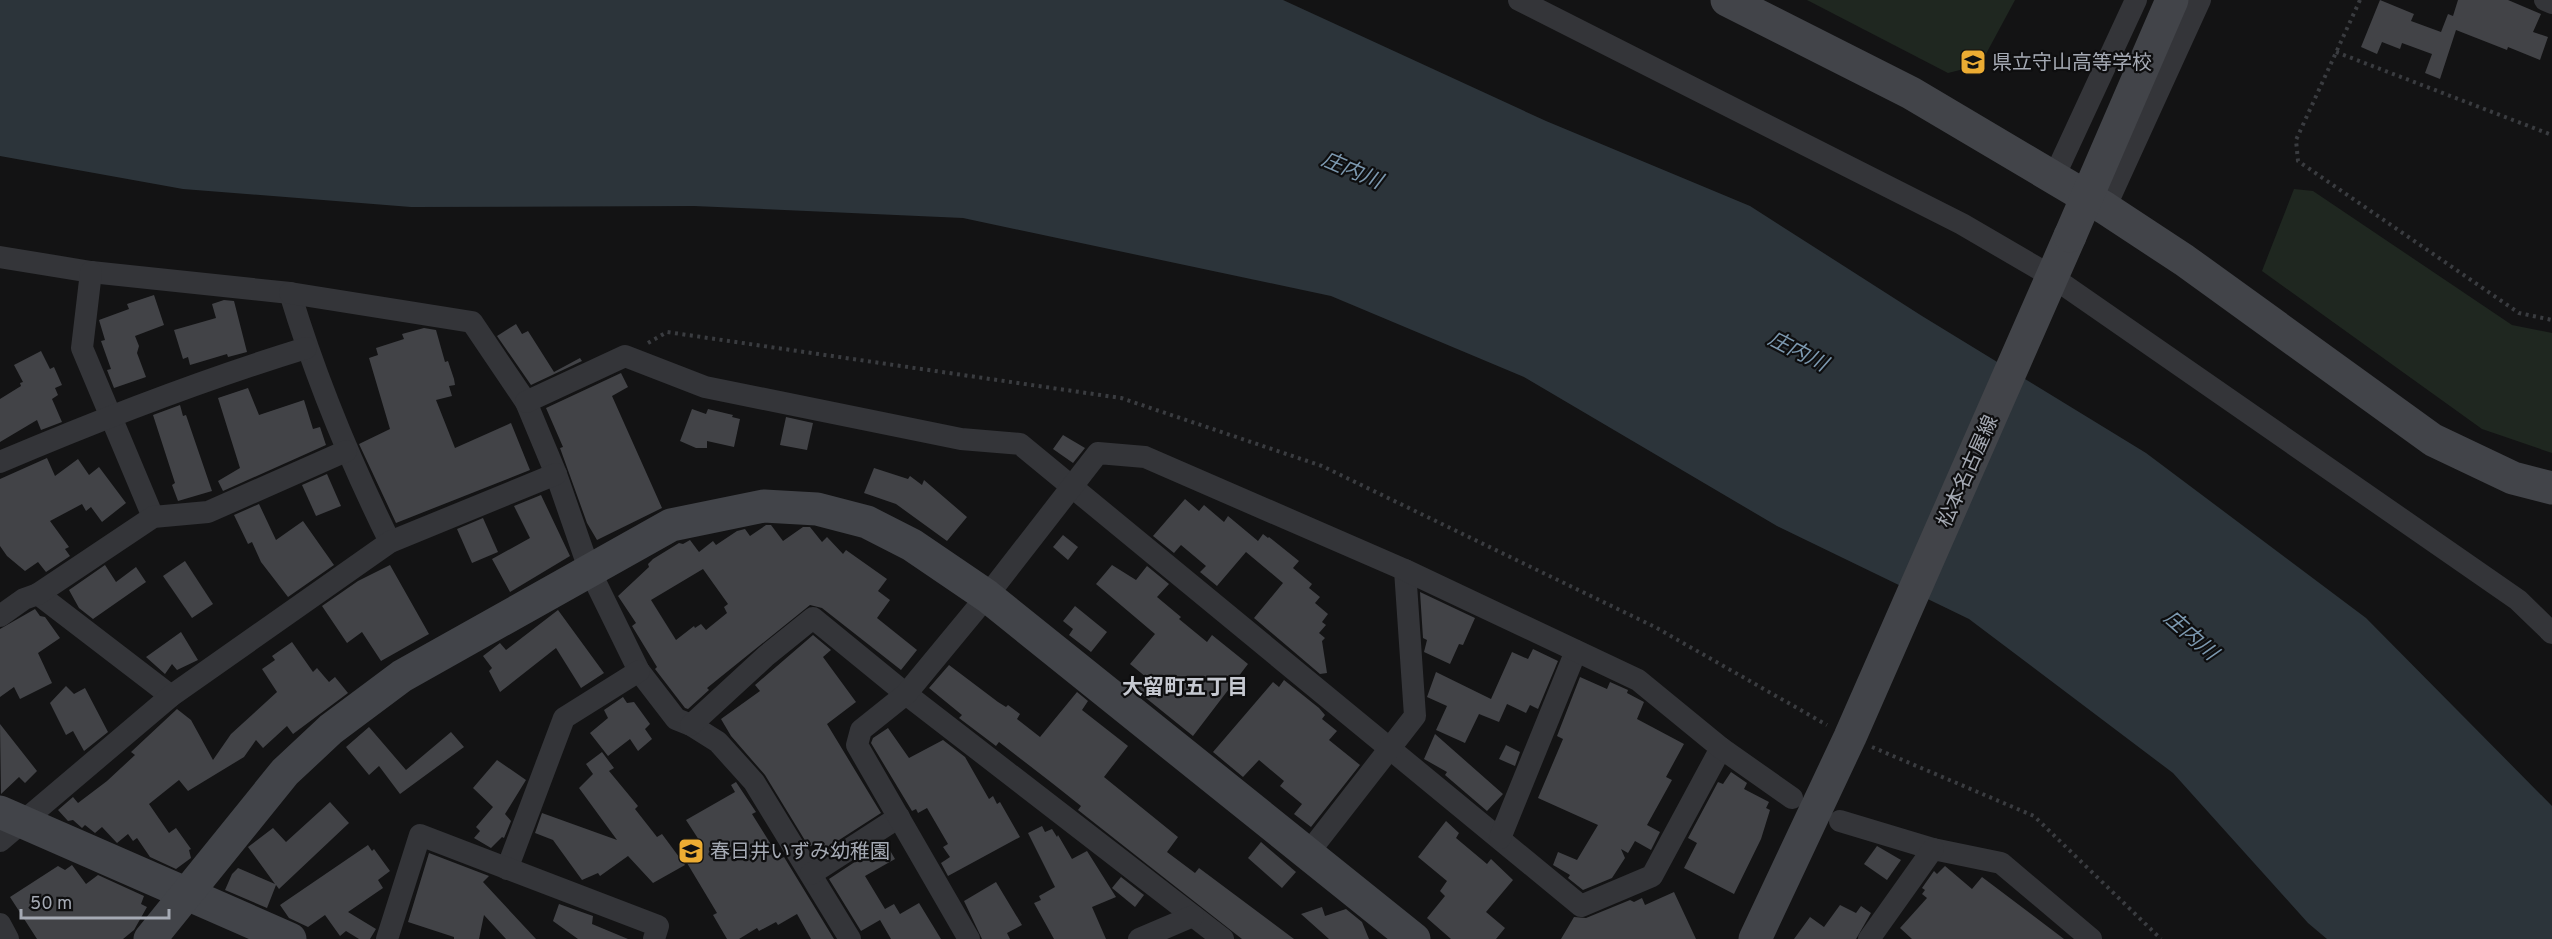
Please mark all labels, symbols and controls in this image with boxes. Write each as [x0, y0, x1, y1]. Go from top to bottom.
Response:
school or university icon: 県立守山高等学校 [1958, 47, 1988, 77]
place label: 県立守山高等学校 [1992, 51, 2152, 77]
water label: 庄内川 [1317, 147, 1388, 197]
water label: 庄内川 [1763, 326, 1833, 380]
street label: 松本名古屋線 [1933, 412, 2005, 532]
water label: 庄内川 [2157, 605, 2224, 668]
district label: 大留町五丁目 [1122, 675, 1248, 702]
school or university icon: 春日井いずみ幼稚園 [676, 836, 706, 866]
place label: 春日井いずみ幼稚園 [710, 840, 890, 866]
scale bar [21, 882, 170, 920]
text: 50 m [30, 893, 72, 916]

